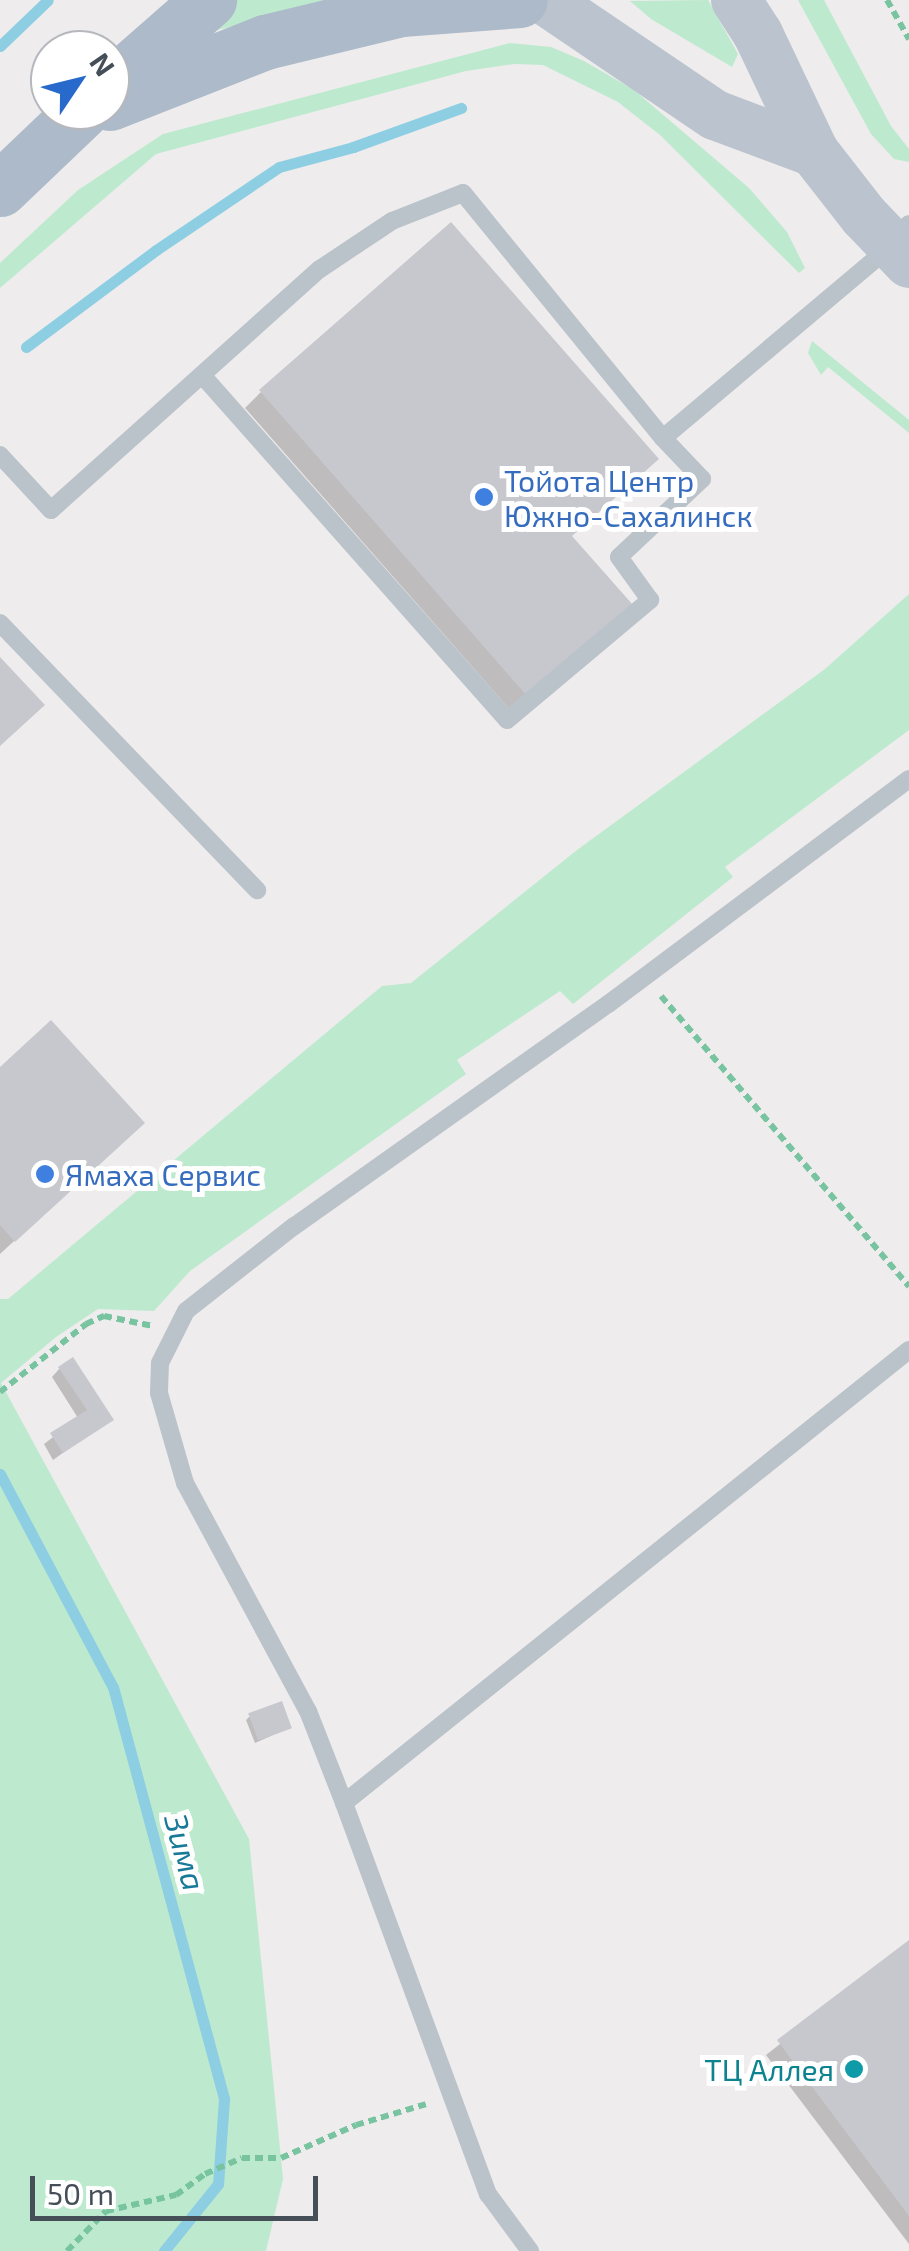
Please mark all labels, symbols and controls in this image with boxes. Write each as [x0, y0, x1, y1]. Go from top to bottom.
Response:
north arrow [30, 30, 130, 130]
text: N [83, 46, 123, 82]
place label: Тойота Центр Южно-Сахалинск [504, 462, 752, 532]
marker: Тойота Центр Южно-Сахалинск [473, 486, 495, 508]
place label: Ямаха Сервис [65, 1156, 261, 1192]
marker: Ямаха Сервис [34, 1163, 56, 1185]
water label: Зима [157, 1809, 215, 1895]
place label: ТЦ Аллея [704, 2051, 834, 2087]
marker: ТЦ Аллея [843, 2058, 865, 2080]
scale bar [35, 2156, 322, 2218]
text: 50 m [47, 2175, 114, 2211]

